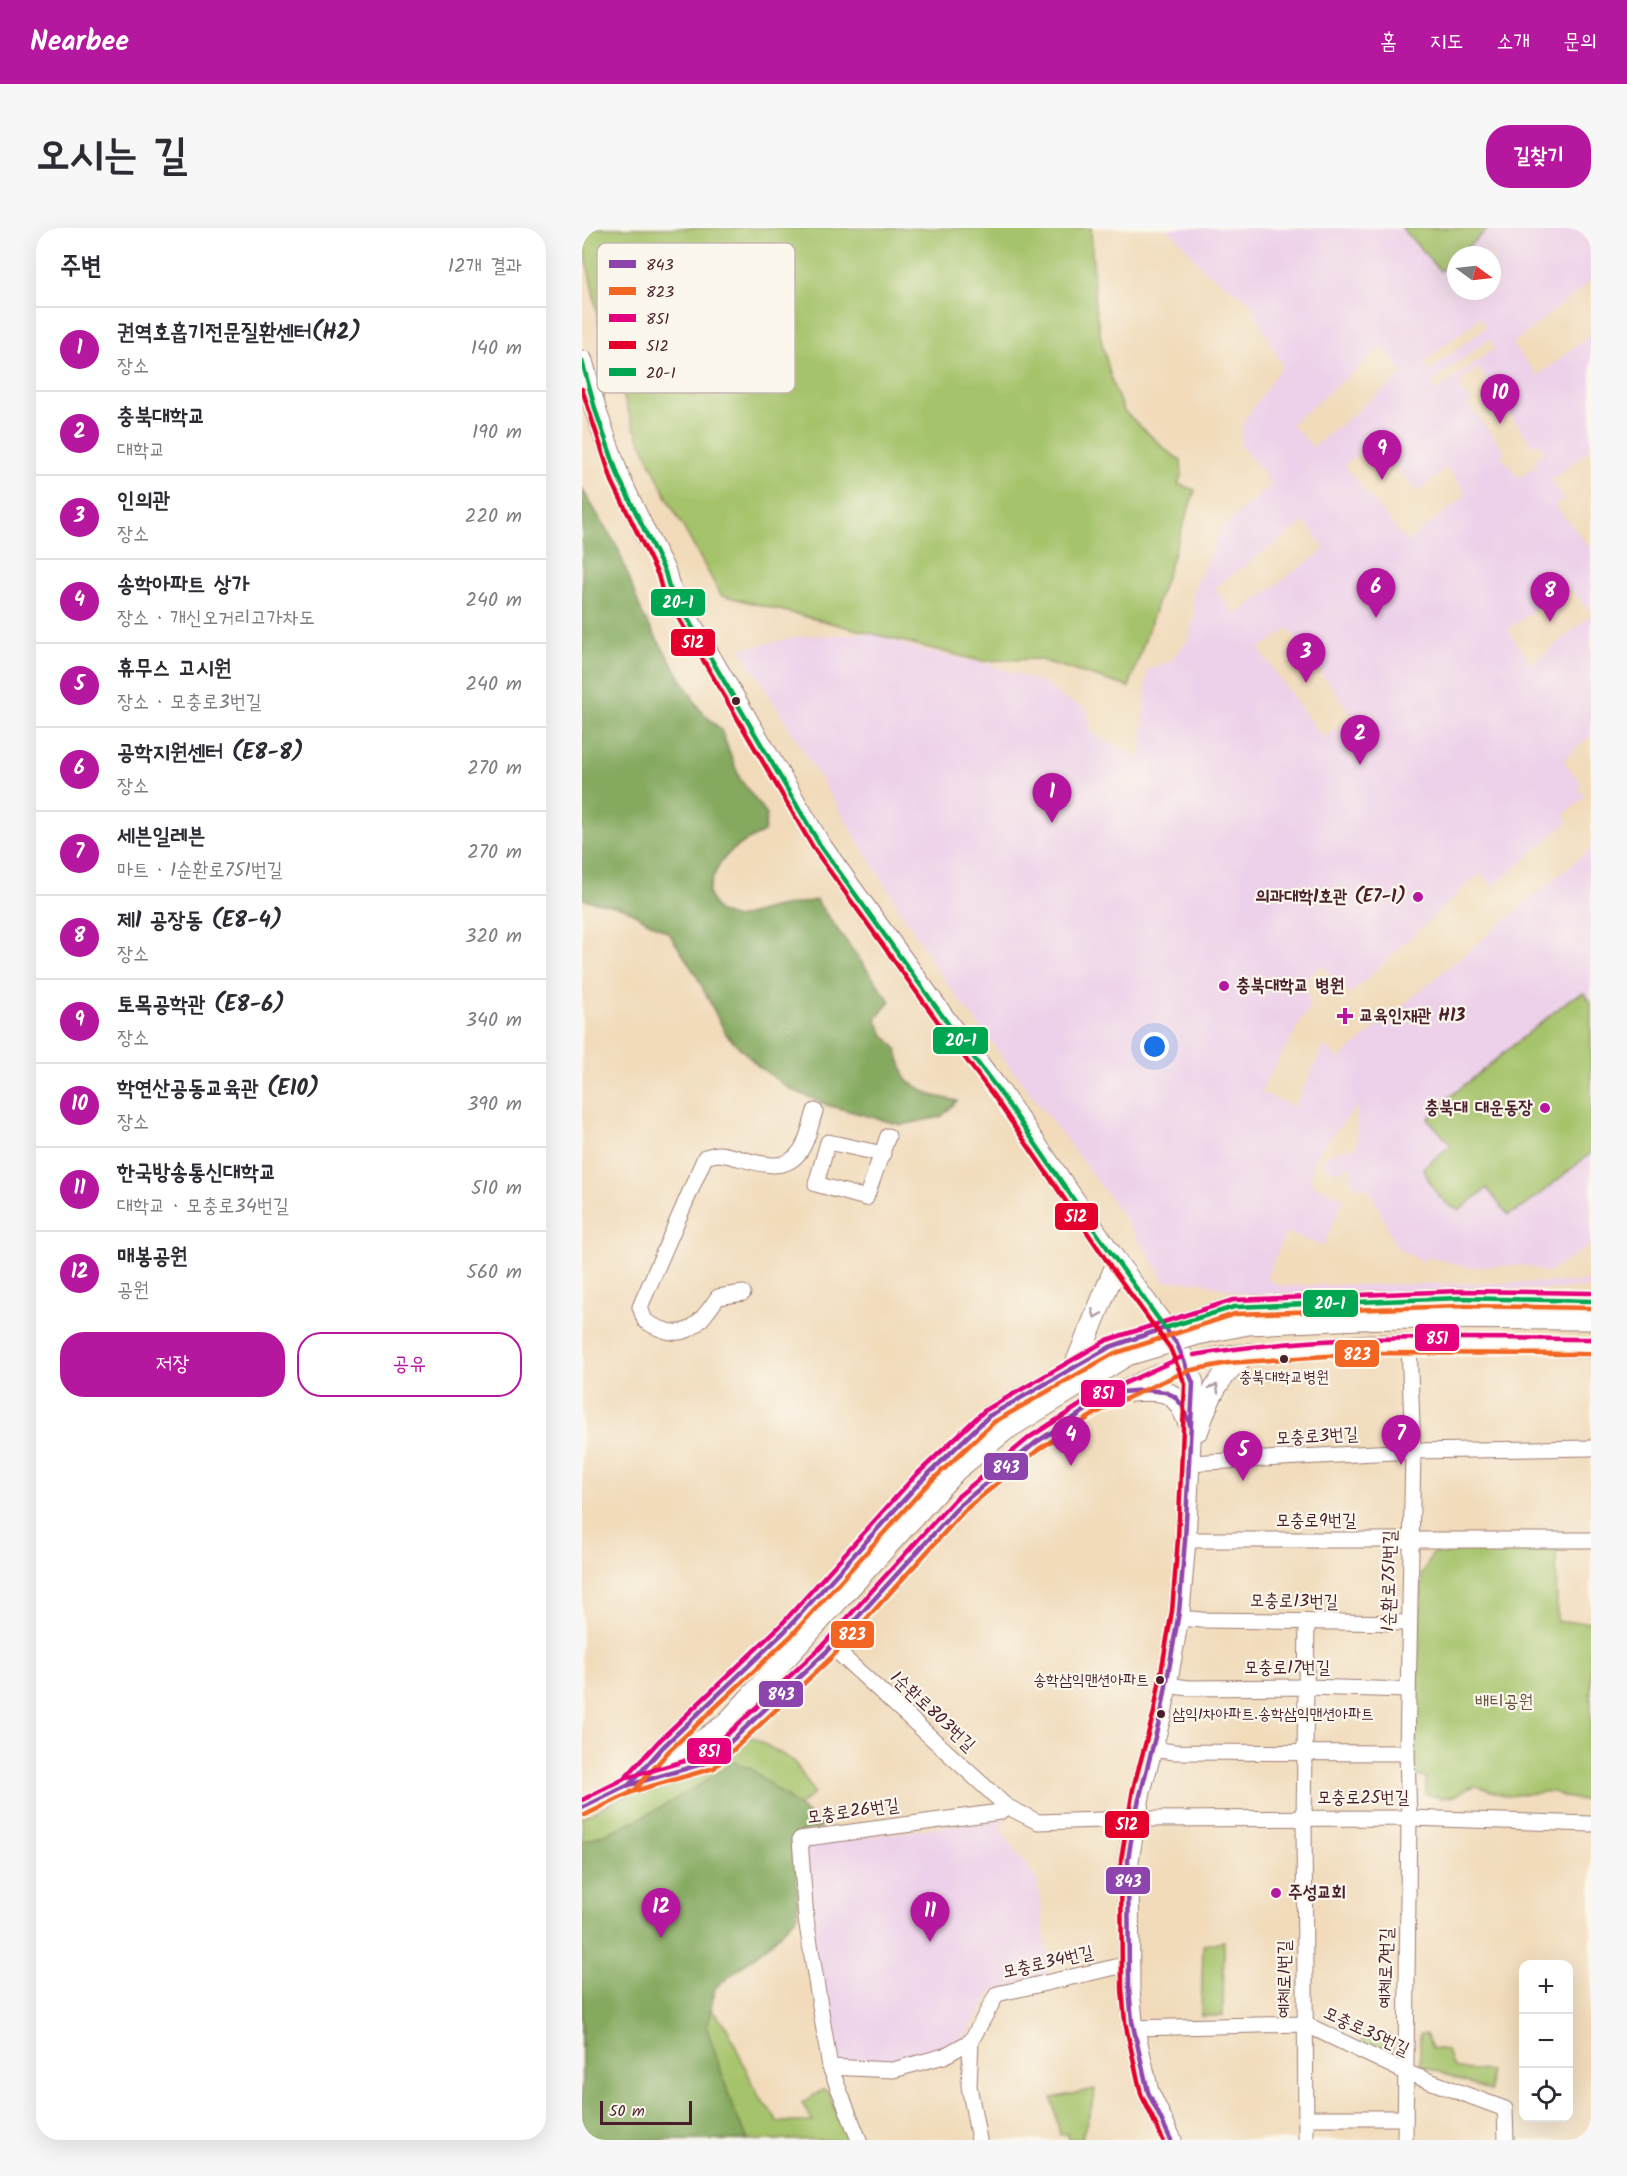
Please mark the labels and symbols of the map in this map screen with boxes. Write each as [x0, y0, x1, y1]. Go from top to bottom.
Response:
legend [597, 243, 795, 393]
north arrow [1447, 246, 1501, 300]
text: 843 [646, 253, 674, 278]
text: 823 [646, 280, 674, 305]
text: 851 [646, 307, 669, 332]
text: 512 [646, 334, 669, 359]
text: 20-1 [646, 361, 676, 386]
pin: 10 [1480, 374, 1520, 424]
pin: 9 [1362, 430, 1402, 480]
pin: 6 [1356, 568, 1396, 618]
pin: 8 [1530, 572, 1570, 622]
line badge: 20-1 [650, 588, 706, 617]
text: 20-1 [663, 591, 694, 616]
line badge: 512 [670, 628, 716, 657]
text: 512 [681, 631, 704, 656]
pin: 3 [1286, 634, 1326, 683]
unlabelled marker [730, 695, 742, 707]
pin: 2 [1340, 716, 1380, 765]
pin: 1 [1032, 774, 1072, 823]
place label: 의과대학1호관 (E7-1) [1255, 883, 1406, 912]
marker: 의과대학1호관 (E7-1) [1411, 890, 1425, 904]
place label: 충북대학교 병원 [1236, 972, 1344, 1001]
marker: 충북대학교 병원 [1217, 979, 1231, 993]
place label: 교육인재관 H13 [1359, 1002, 1466, 1031]
marker: 교육인재관 H13 [1336, 1007, 1354, 1025]
line badge: 20-1 [932, 1026, 989, 1055]
text: 20-1 [946, 1029, 977, 1054]
your location [1140, 1032, 1169, 1061]
place label: 충북대 대운동장 [1425, 1094, 1534, 1123]
marker: 충북대 대운동장 [1538, 1101, 1552, 1115]
line badge: 512 [1054, 1202, 1099, 1231]
text: 512 [1064, 1205, 1087, 1230]
line badge: 20-1 [1302, 1289, 1359, 1318]
text: 20-1 [1315, 1292, 1346, 1317]
one-way arrow [1091, 1308, 1103, 1319]
line badge: 851 [1414, 1323, 1460, 1352]
text: 851 [1426, 1327, 1448, 1352]
line badge: 823 [1334, 1339, 1380, 1368]
text: 823 [1343, 1343, 1371, 1368]
marker: 충북대학교병원 [1278, 1353, 1290, 1365]
place label: 충북대학교병원 [1239, 1365, 1329, 1390]
line badge: 851 [1080, 1379, 1126, 1408]
text: 851 [1092, 1382, 1114, 1407]
one-way arrow [1208, 1384, 1219, 1394]
pin: 4 [1052, 1416, 1090, 1466]
pin: 7 [1382, 1416, 1420, 1465]
street label: 모충로3번길 [1275, 1420, 1360, 1454]
pin: 5 [1224, 1432, 1262, 1481]
line badge: 843 [983, 1452, 1029, 1481]
text: 843 [993, 1456, 1020, 1481]
street label: 모충로9번길 [1275, 1507, 1357, 1536]
street label: 1순환로751번길 [1375, 1529, 1405, 1632]
street label: 모충로13번길 [1250, 1587, 1339, 1617]
line badge: 823 [830, 1620, 875, 1649]
text: 823 [838, 1623, 866, 1648]
street label: 모충로17번길 [1244, 1654, 1331, 1683]
street label: 1순환로803번길 [883, 1664, 982, 1760]
place label: 송학삼익맨션아파트 [1033, 1668, 1149, 1693]
marker: 송학삼익맨션아파트 [1154, 1674, 1166, 1686]
line badge: 843 [758, 1680, 804, 1708]
text: 843 [768, 1683, 795, 1708]
park label: 배티공원 [1475, 1688, 1533, 1717]
place label: 삼익1차아파트.송학삼익맨션아파트 [1172, 1702, 1374, 1727]
marker: 삼익1차아파트.송학삼익맨션아파트 [1155, 1708, 1167, 1720]
line badge: 851 [686, 1737, 732, 1765]
text: 851 [698, 1740, 720, 1765]
street label: 모충로25번길 [1317, 1784, 1410, 1813]
street label: 모충로26번길 [805, 1791, 902, 1833]
line badge: 512 [1104, 1810, 1150, 1839]
text: 512 [1115, 1813, 1138, 1838]
line badge: 843 [1105, 1866, 1151, 1895]
text: 843 [1115, 1870, 1142, 1895]
place label: 주성교회 [1288, 1879, 1346, 1908]
marker: 주성교회 [1269, 1886, 1283, 1900]
pin: 12 [642, 1888, 680, 1938]
pin: 11 [910, 1892, 950, 1942]
street label: 예체로7번길 [1372, 1927, 1402, 2009]
street label: 모충로34번길 [1000, 1938, 1097, 1988]
street label: 예체로1번길 [1271, 1939, 1300, 2018]
street label: 모충로35번길 [1318, 1999, 1414, 2065]
scale bar [600, 2098, 692, 2126]

